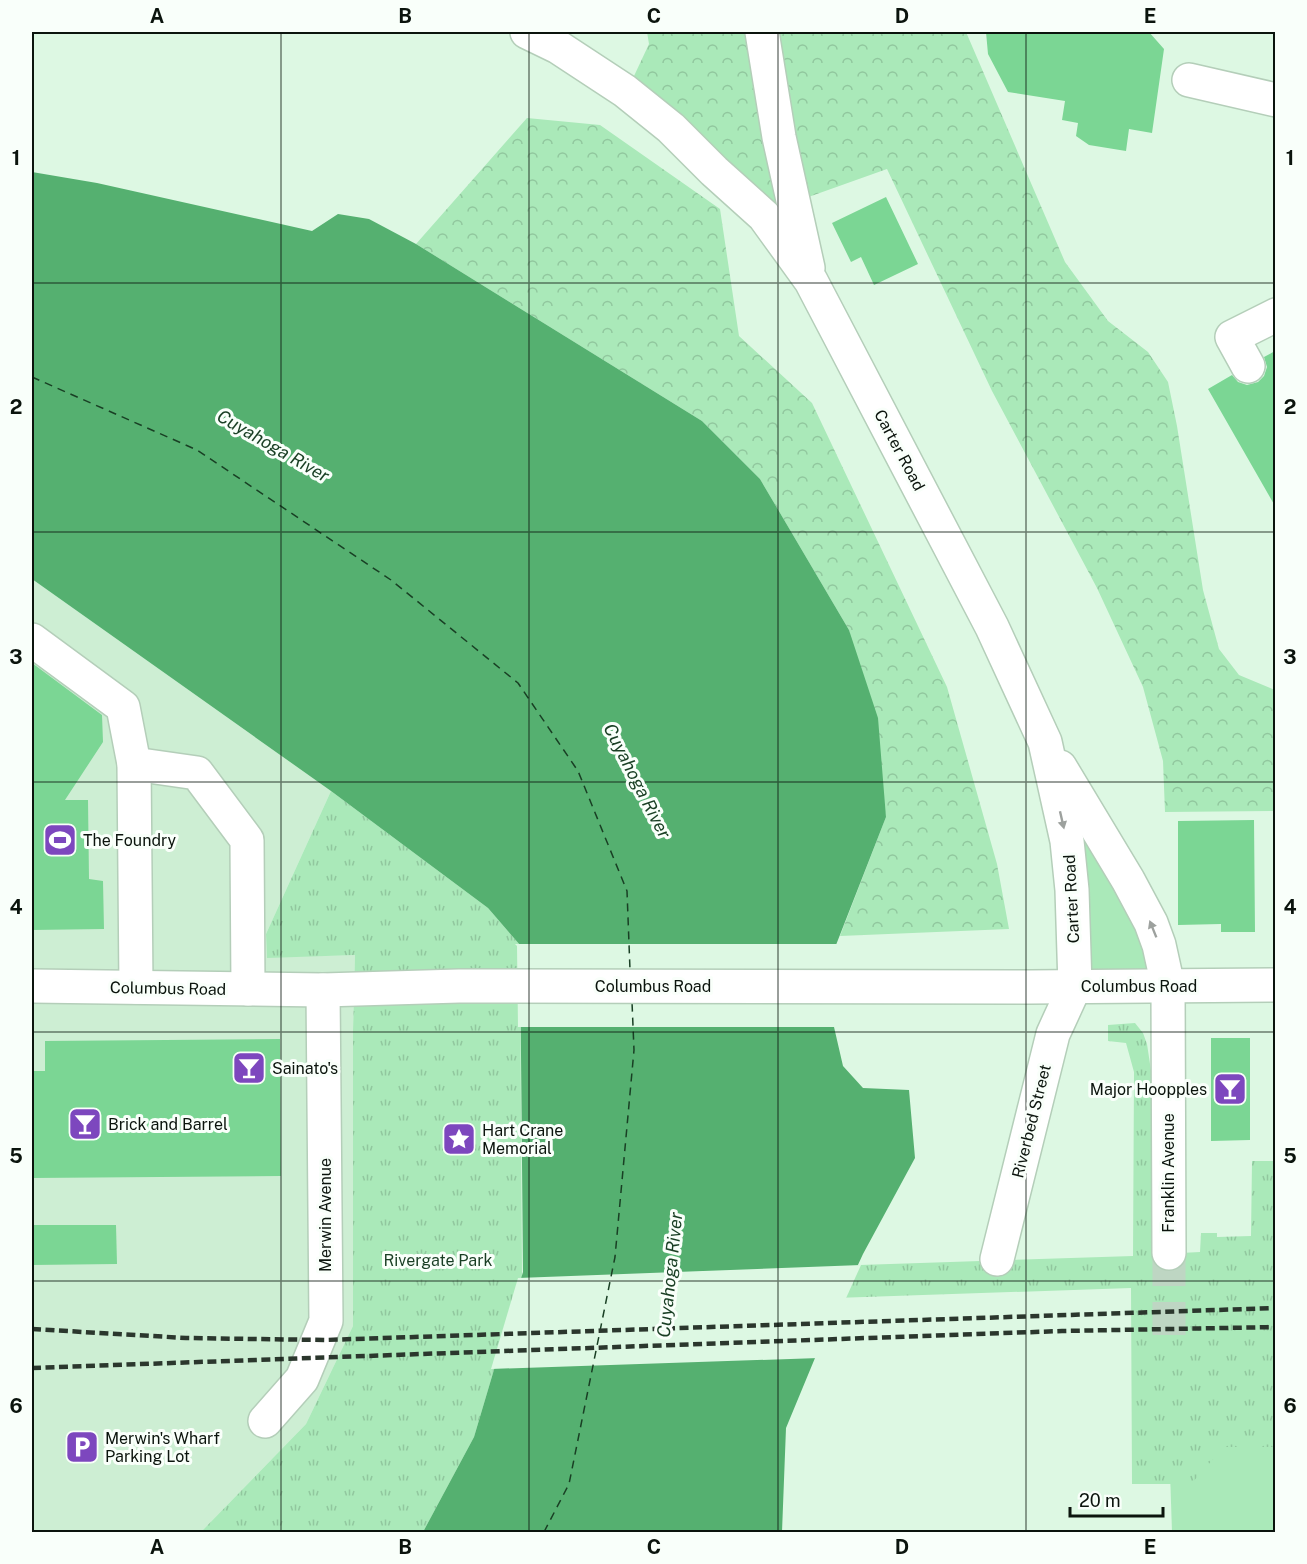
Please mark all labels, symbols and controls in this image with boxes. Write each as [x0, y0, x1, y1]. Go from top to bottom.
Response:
text: A [150, 4, 164, 28]
text: B [398, 4, 412, 28]
text: C [647, 4, 661, 28]
text: D [895, 4, 909, 28]
text: E [1144, 4, 1156, 28]
text: 1 [12, 146, 20, 170]
text: 1 [1286, 146, 1294, 170]
text: 2 [10, 395, 22, 419]
text: 2 [1284, 395, 1296, 419]
water label: Cuyahoga River [213, 405, 333, 486]
street label: Carter Road [870, 407, 929, 494]
text: 3 [9, 645, 23, 669]
text: 3 [1283, 645, 1297, 669]
water label: Cuyahoga River [599, 720, 675, 842]
one-way arrow [1058, 811, 1068, 829]
sports icon: The Foundry [42, 822, 78, 858]
place label: The Foundry [83, 831, 177, 850]
street label: Carter Road [1060, 854, 1083, 944]
text: 4 [9, 895, 23, 919]
text: 4 [1283, 895, 1297, 919]
one-way arrow [1148, 920, 1157, 938]
street label: Columbus Road [595, 977, 711, 996]
street label: Columbus Road [1081, 977, 1197, 996]
street label: Columbus Road [110, 978, 226, 999]
bar icon: Sainato's [231, 1050, 267, 1086]
place label: Sainato's [272, 1059, 338, 1078]
street label: Riverbed Street [1008, 1062, 1055, 1180]
bar icon: Major Hoopples [1212, 1071, 1248, 1107]
place label: Major Hoopples [1090, 1080, 1207, 1099]
bar icon: Brick and Barrel [67, 1106, 103, 1142]
street label: Franklin Avenue [1159, 1113, 1178, 1233]
place label: Brick and Barrel [108, 1115, 228, 1134]
place icon: Hart Crane Memorial [441, 1121, 477, 1157]
place label: Hart Crane Memorial [482, 1121, 563, 1158]
text: 5 [9, 1144, 23, 1168]
text: 5 [1283, 1144, 1297, 1168]
street label: Merwin Avenue [316, 1158, 335, 1272]
water label: Cuyahoga River [652, 1211, 687, 1339]
park label: Rivergate Park [384, 1251, 492, 1270]
text: 6 [9, 1394, 23, 1418]
text: 6 [1283, 1394, 1297, 1418]
parking icon: Merwin's Wharf Parking Lot [64, 1429, 100, 1465]
place label: Merwin's Wharf Parking Lot [105, 1429, 220, 1466]
scale bar [1070, 1480, 1163, 1518]
text: 20 m [1079, 1490, 1121, 1511]
text: A [150, 1535, 164, 1559]
text: B [398, 1535, 412, 1559]
text: C [647, 1535, 661, 1559]
text: D [895, 1535, 909, 1559]
text: E [1144, 1535, 1156, 1559]

